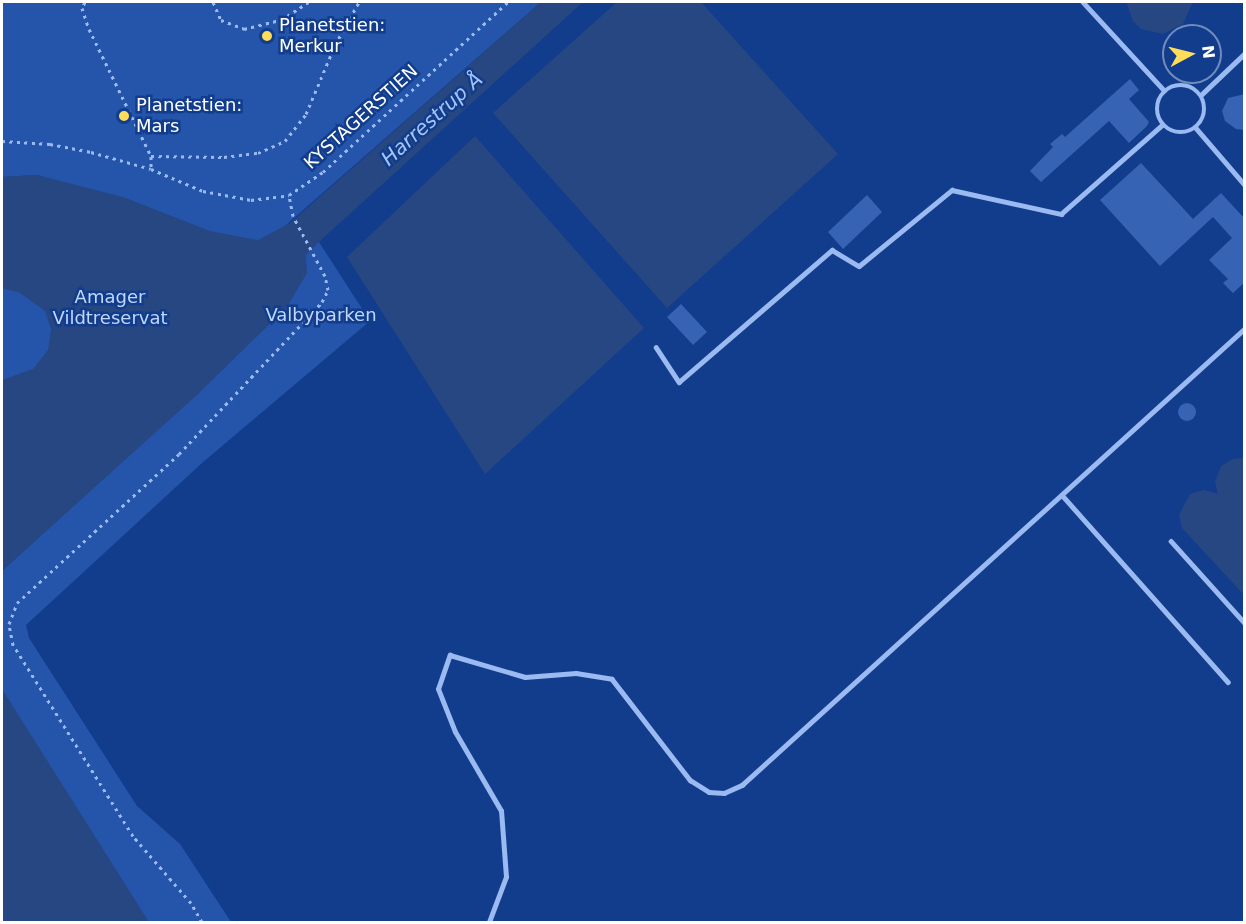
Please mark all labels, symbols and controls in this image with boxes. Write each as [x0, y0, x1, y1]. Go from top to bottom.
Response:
place label: Planetstien: Merkur [279, 15, 385, 57]
north arrow [1162, 24, 1222, 84]
marker: Planetstien: Merkur [260, 29, 274, 43]
text: N [1198, 44, 1219, 60]
street label: KYSTAGERSTIEN [300, 60, 422, 174]
water label: Harrestrup Å [376, 67, 488, 171]
place label: Planetstien: Mars [136, 95, 242, 138]
marker: Planetstien: Mars [117, 109, 131, 123]
park label: Amager Vildtreservat [52, 287, 168, 330]
park label: Valbyparken [265, 304, 377, 326]

